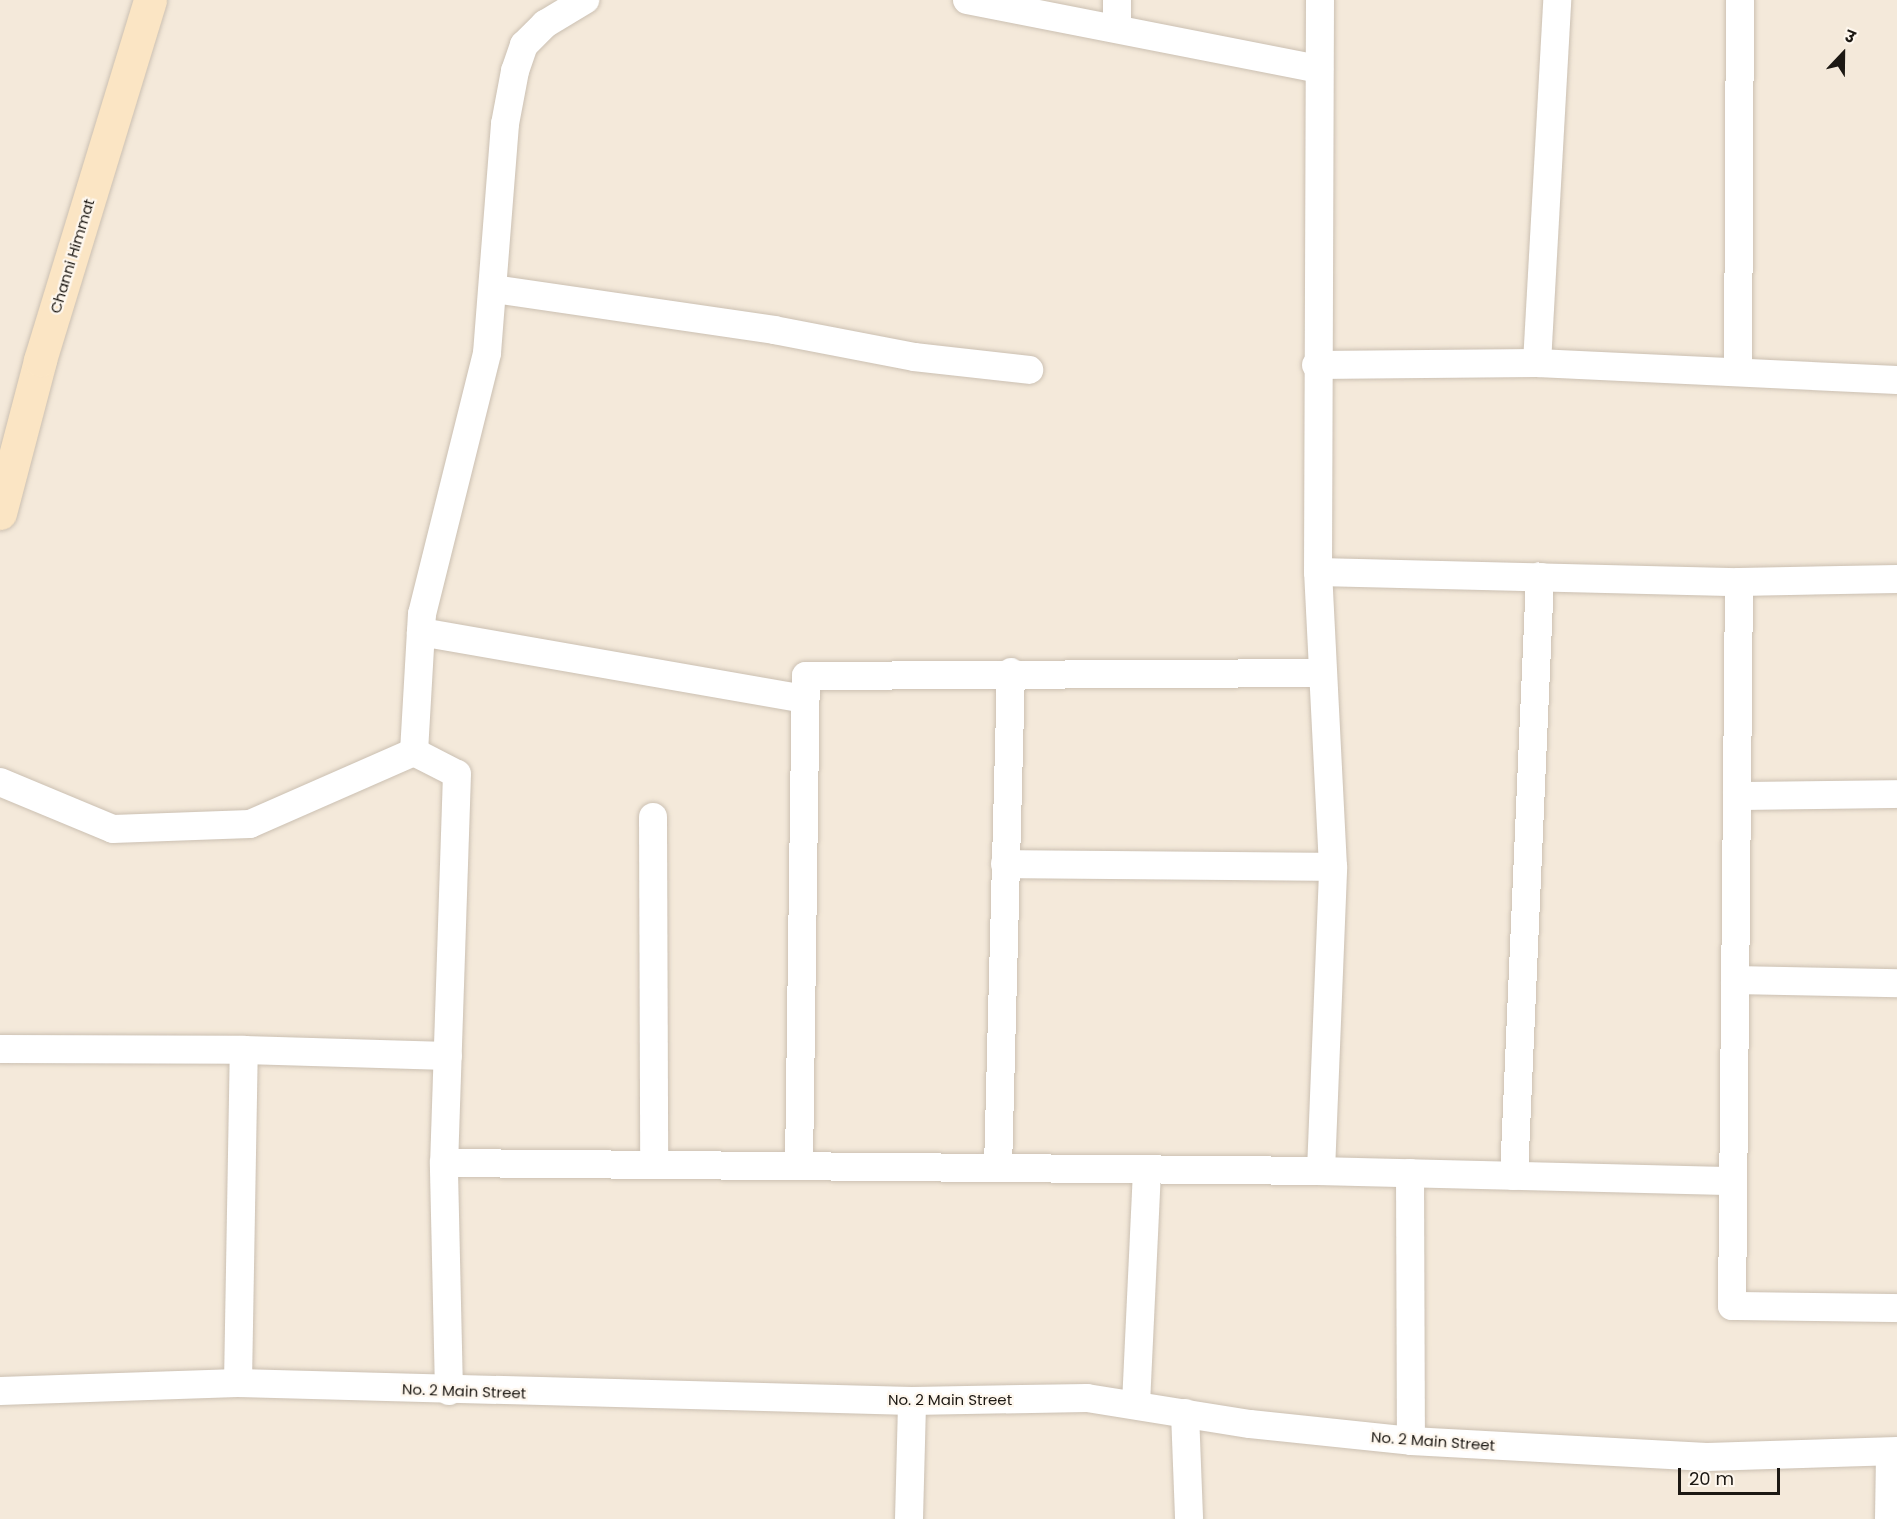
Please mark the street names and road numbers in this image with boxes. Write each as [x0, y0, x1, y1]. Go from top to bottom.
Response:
street label: Channi Himmat [46, 197, 98, 315]
street label: No. 2 Main Street [402, 1380, 526, 1402]
street label: No. 2 Main Street [888, 1391, 1012, 1409]
street label: No. 2 Main Street [1370, 1428, 1496, 1454]

